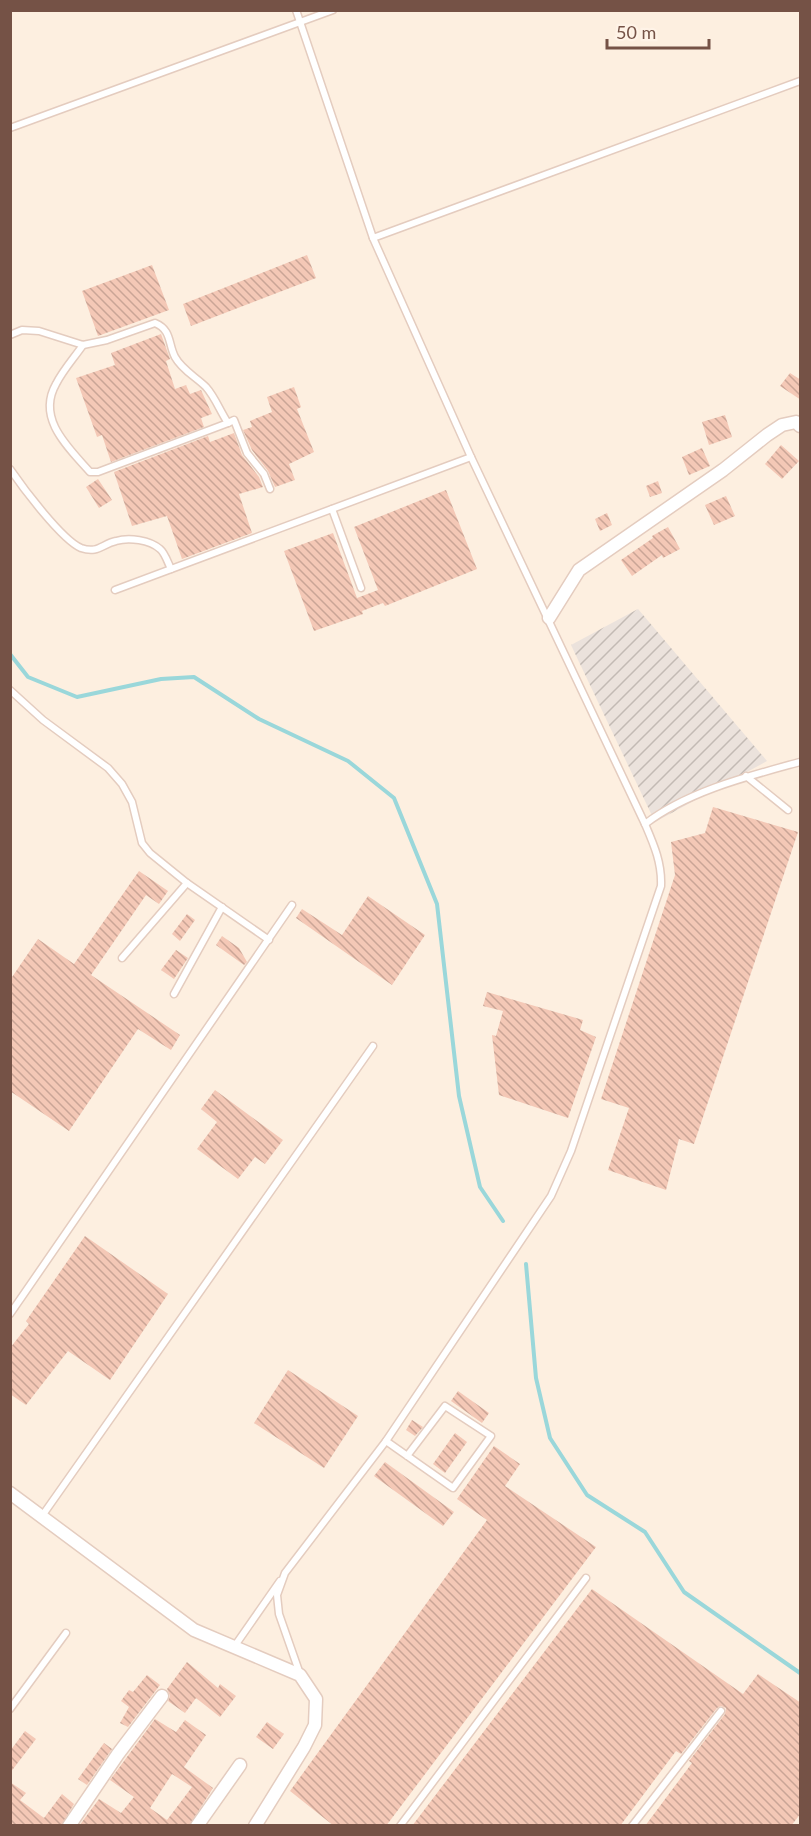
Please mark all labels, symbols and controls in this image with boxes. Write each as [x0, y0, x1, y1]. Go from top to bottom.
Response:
scale bar [607, 12, 709, 50]
text: 50 m [616, 21, 656, 43]

